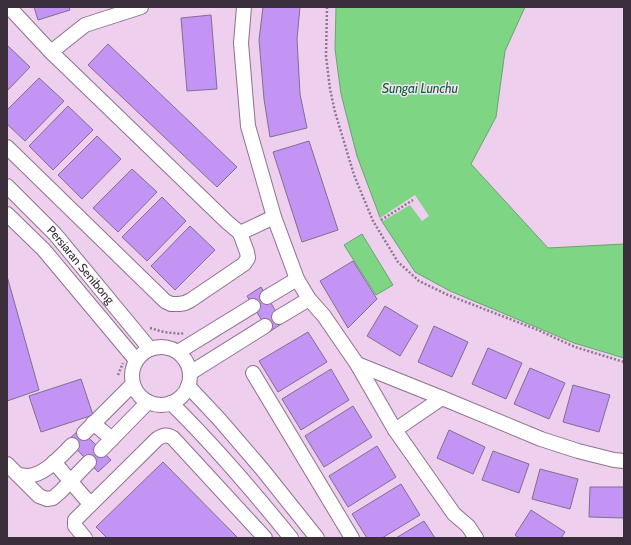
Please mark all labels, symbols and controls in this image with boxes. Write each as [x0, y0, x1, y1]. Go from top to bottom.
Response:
water label: Sungai Lunchu [382, 80, 459, 96]
street label: Persiaran Senibong [44, 222, 118, 308]

